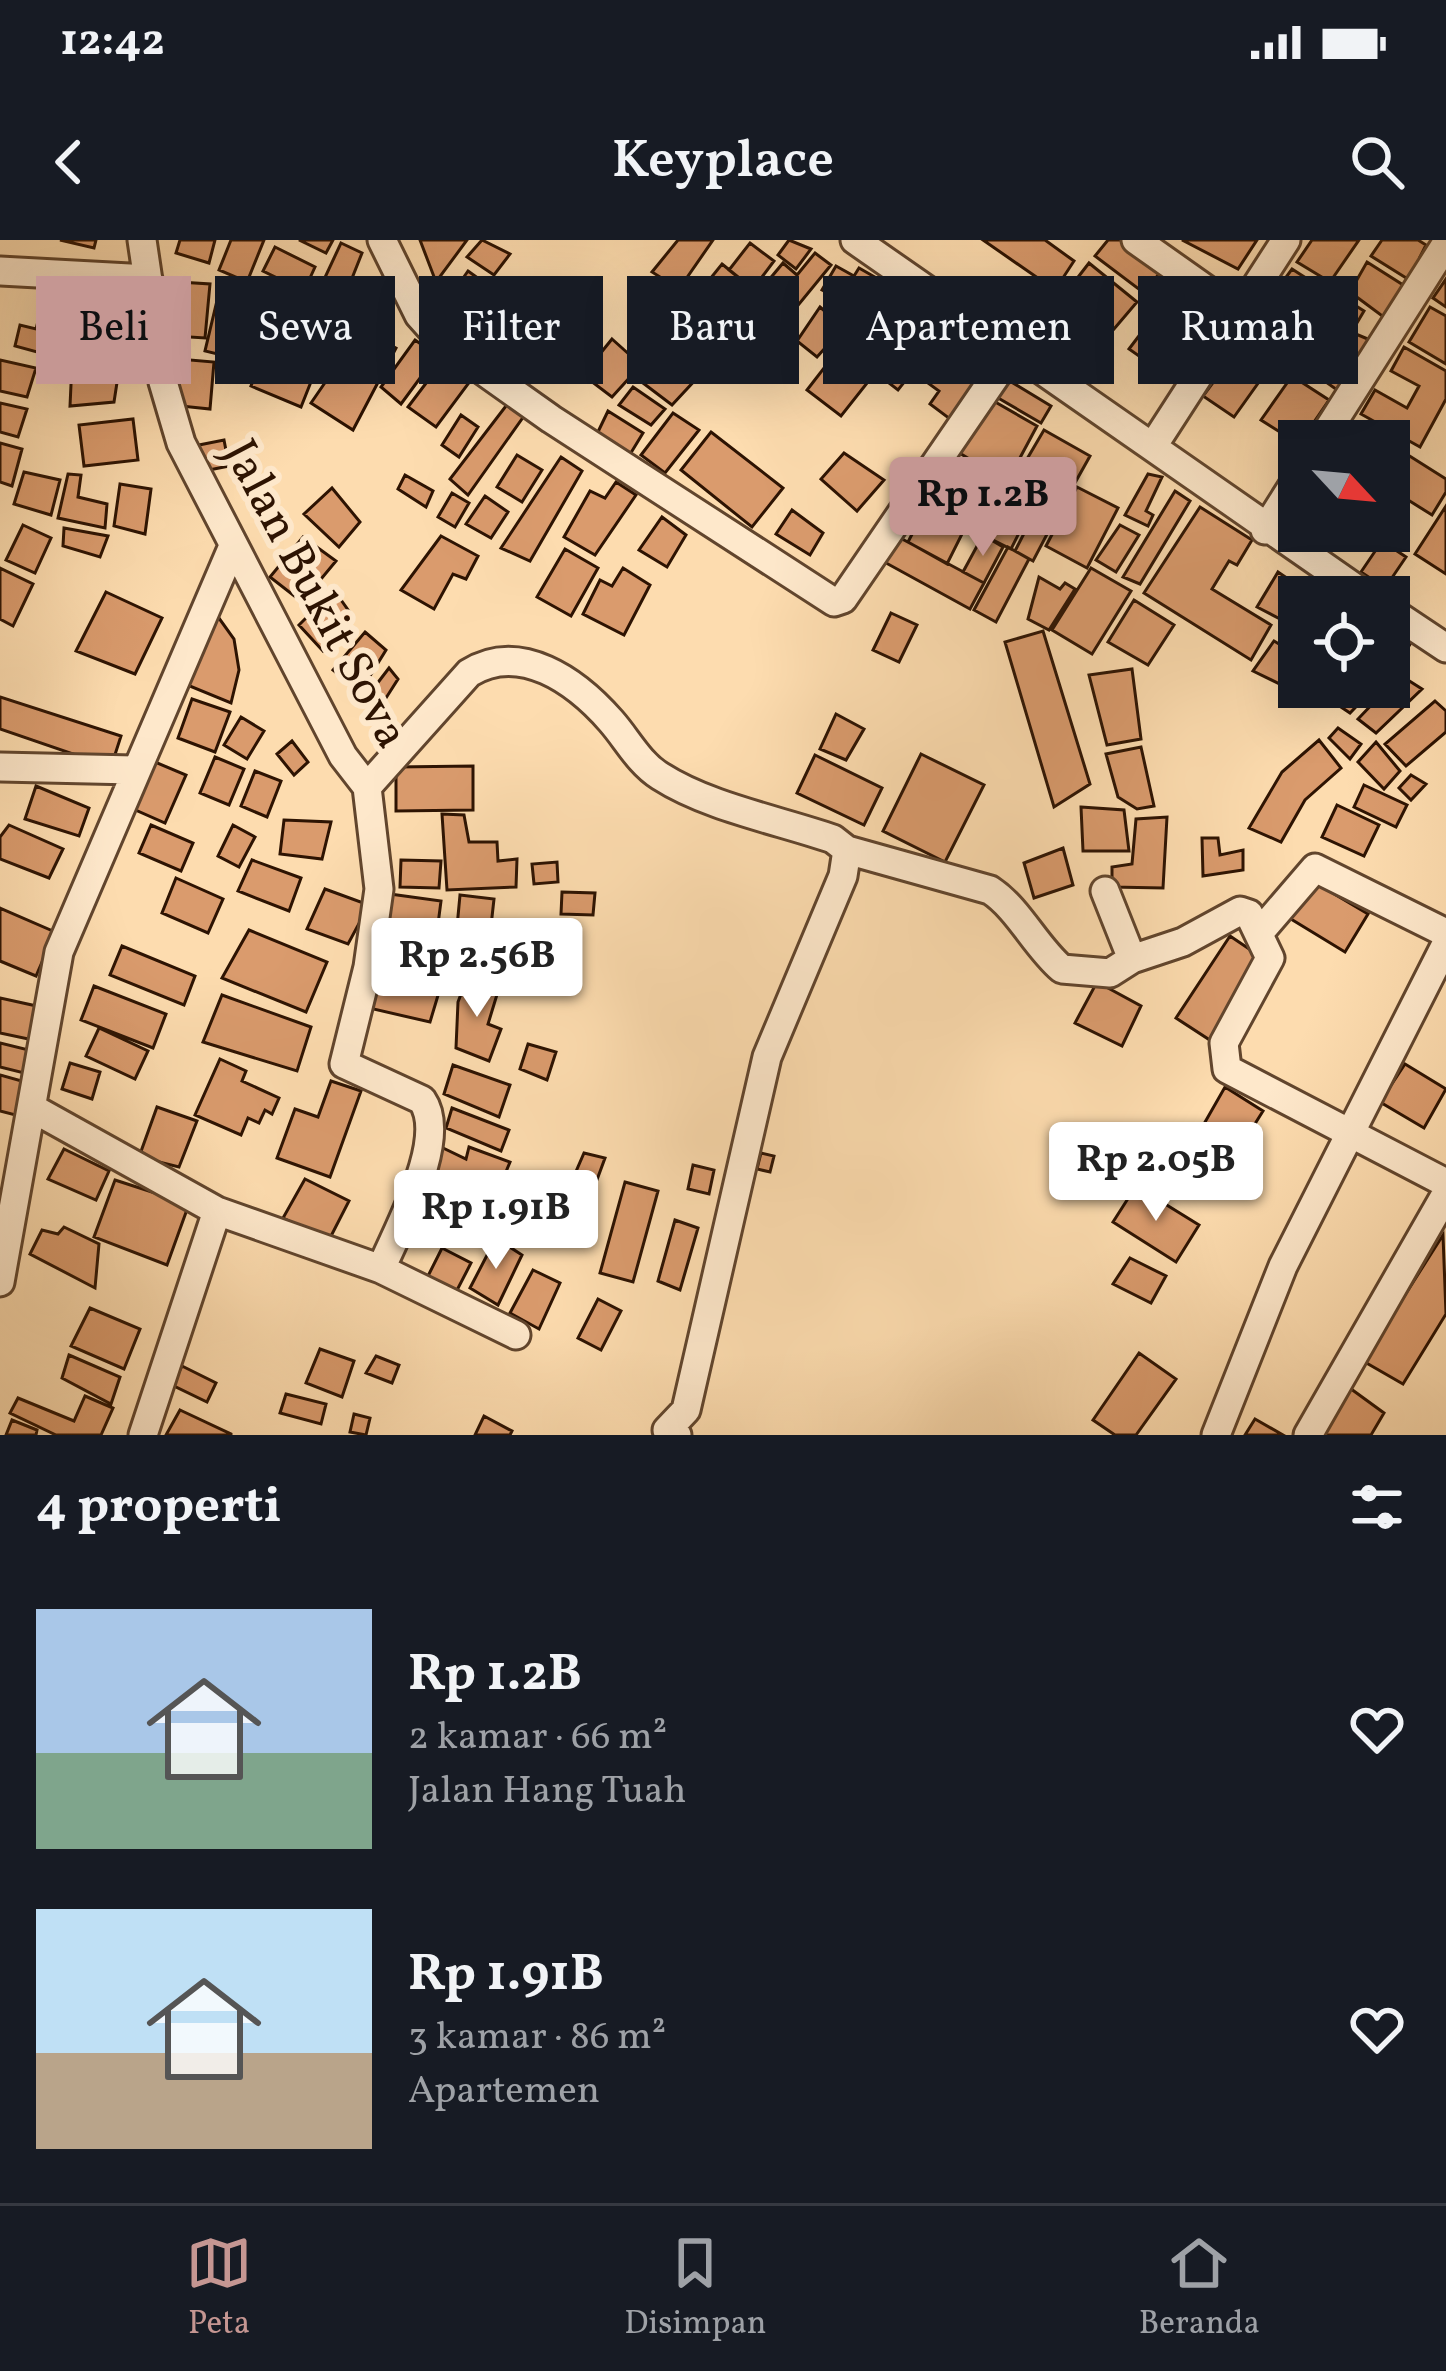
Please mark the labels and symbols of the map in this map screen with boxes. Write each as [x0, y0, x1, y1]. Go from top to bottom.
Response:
north arrow [1278, 420, 1410, 552]
street label: Jalan Bukit Sova [204, 429, 424, 761]
pin: Rp 1.2B [872, 457, 1094, 559]
pin: Rp 2.56B [353, 918, 601, 1020]
pin: Rp 2.05B [1032, 1122, 1280, 1224]
pin: Rp 1.91B [372, 1170, 620, 1272]

